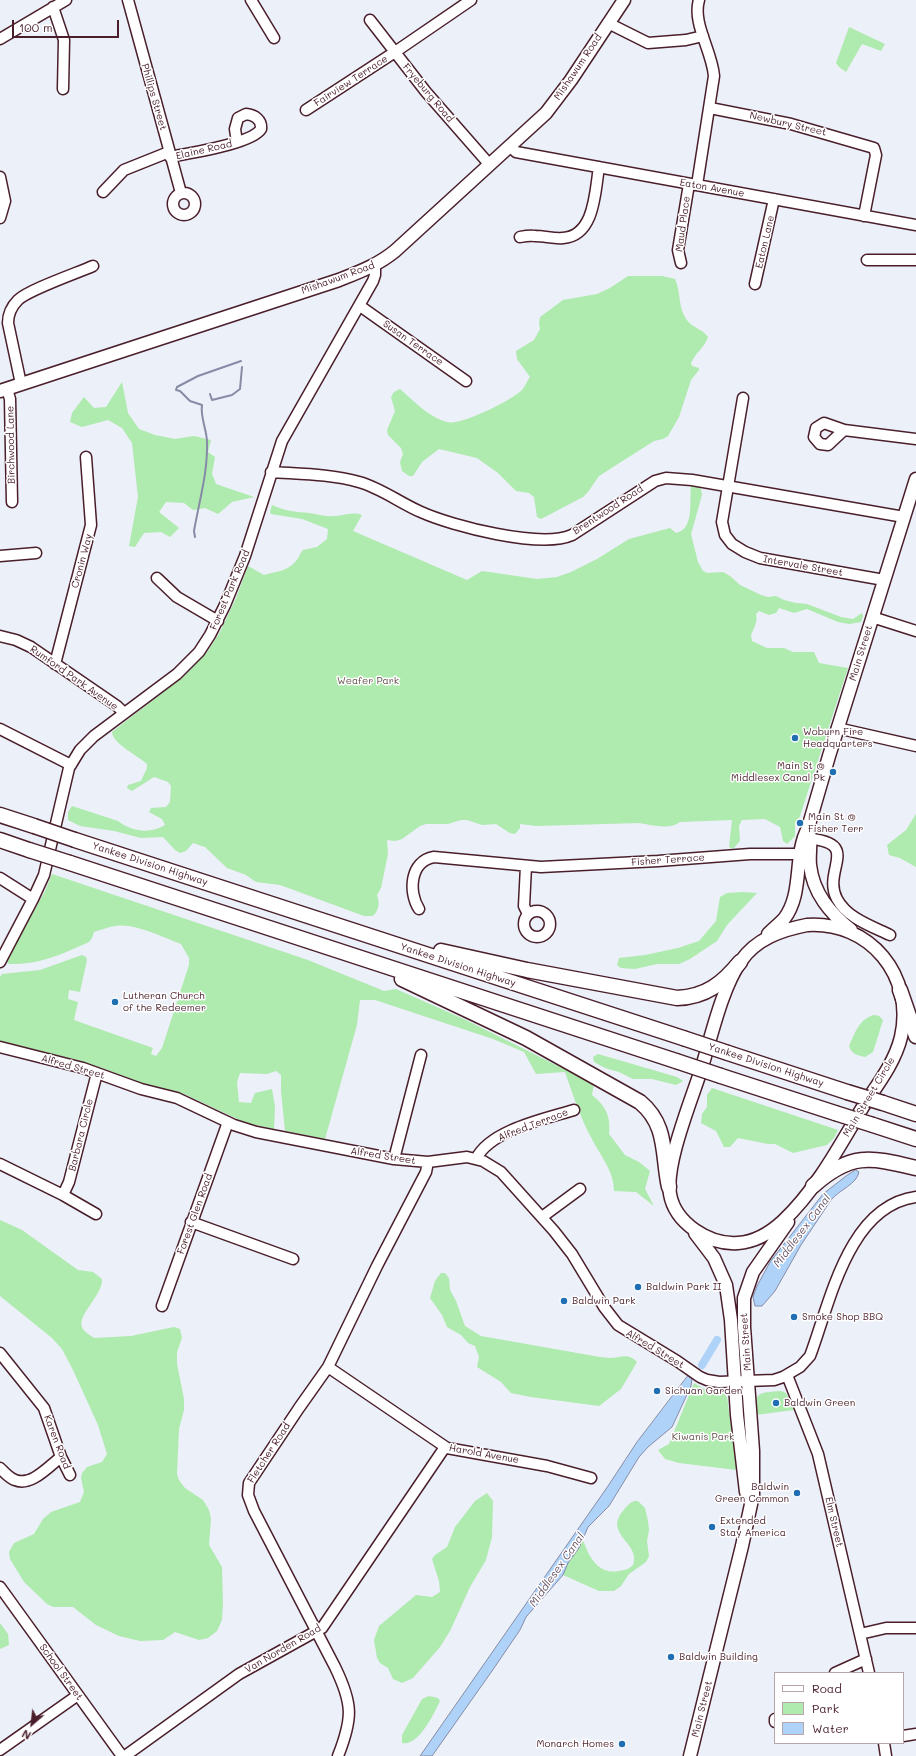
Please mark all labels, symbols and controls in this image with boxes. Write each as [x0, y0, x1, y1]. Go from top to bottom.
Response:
scale bar [14, 12, 121, 38]
text: 100 m [19, 19, 53, 35]
street label: Mishawum Road [551, 32, 605, 102]
street label: Fairview Terrace [312, 53, 390, 109]
street label: Fryeburg Road [400, 61, 456, 125]
street label: Phillips Street [139, 62, 169, 132]
street label: Newbury Street [748, 109, 828, 139]
street label: Elaine Road [175, 138, 233, 162]
street label: Eaton Avenue [679, 176, 745, 200]
street label: Maud Place [673, 195, 693, 253]
street label: Eaton Lane [753, 214, 777, 270]
street label: Mishawum Road [300, 259, 376, 297]
street label: Susan Terrace [380, 318, 446, 368]
street label: Birchwood Lane [4, 406, 18, 484]
street label: Brentwood Road [571, 483, 645, 537]
street label: Cronin Way [69, 533, 95, 589]
street label: Forest Park Road [208, 548, 252, 632]
street label: Intervale Street [762, 553, 844, 579]
street label: Main Street [847, 624, 875, 682]
street label: Rumford Park Avenue [28, 643, 120, 713]
park label: Weafer Park [337, 675, 399, 687]
place label: Woburn Fire Headquarters [803, 726, 872, 750]
marker: Woburn Fire Headquarters [790, 733, 800, 743]
place label: Main St @ Middlesex Canal Pk [731, 760, 825, 784]
marker: Main St @ Middlesex Canal Pk [828, 767, 838, 777]
place label: Main St @ Fisher Terr [808, 811, 863, 834]
marker: Main St @ Fisher Terr [795, 818, 805, 828]
street label: Yankee Division Highway [91, 840, 209, 888]
street label: Fisher Terrace [631, 851, 705, 869]
street label: Yankee Division Highway [399, 941, 517, 989]
place label: Lutheran Church of the Redeemer [123, 990, 206, 1014]
marker: Lutheran Church of the Redeemer [110, 997, 120, 1007]
street label: Yankee Division Highway [707, 1041, 825, 1089]
street label: Alfred Street [40, 1052, 106, 1082]
street label: Main Street Circle [840, 1055, 898, 1139]
street label: Barbara Circle [66, 1097, 96, 1173]
street label: Alfred Terrace [496, 1106, 570, 1144]
street label: Alfred Street [350, 1145, 416, 1167]
street label: Forest Glen Road [175, 1172, 215, 1256]
water label: Middlesex Canal [770, 1192, 834, 1270]
place label: Baldwin Park II [646, 1281, 721, 1293]
marker: Baldwin Park II [633, 1282, 643, 1292]
place label: Baldwin Park [572, 1295, 636, 1307]
marker: Baldwin Park [559, 1296, 569, 1306]
place label: Smoke Shop BBQ [802, 1311, 883, 1323]
marker: Smoke Shop BBQ [789, 1312, 799, 1322]
street label: Main Street [738, 1313, 754, 1371]
street label: Alfred Street [624, 1327, 686, 1371]
place label: Sichuan Garden [665, 1385, 742, 1397]
marker: Sichuan Garden [652, 1386, 662, 1396]
place label: Baldwin Green [784, 1397, 855, 1409]
marker: Baldwin Green [771, 1398, 781, 1408]
street label: Karen Road [41, 1413, 73, 1471]
street label: Fletcher Road [245, 1421, 293, 1485]
park label: Kiwanis Park [672, 1431, 734, 1443]
street label: Harold Avenue [448, 1442, 520, 1466]
place label: Baldwin Green Common [715, 1481, 789, 1504]
marker: Baldwin Green Common [792, 1488, 802, 1498]
street label: Elm Street [822, 1496, 846, 1548]
place label: Extended Stay America [720, 1515, 786, 1538]
marker: Extended Stay America [707, 1522, 717, 1532]
water label: Middlesex Canal [527, 1530, 587, 1610]
street label: Van Norden Road [243, 1622, 323, 1676]
street label: School Street [37, 1642, 85, 1702]
place label: Baldwin Building [679, 1651, 758, 1663]
marker: Baldwin Building [666, 1652, 676, 1662]
legend [774, 1672, 904, 1744]
street label: Main Street [689, 1679, 715, 1739]
text: Road [812, 1680, 842, 1696]
text: Park [812, 1700, 839, 1716]
north arrow [12, 1704, 52, 1744]
text: Water [812, 1720, 849, 1736]
text: N [19, 1726, 33, 1744]
place label: Monarch Homes [537, 1738, 614, 1750]
marker: Monarch Homes [617, 1739, 627, 1749]

